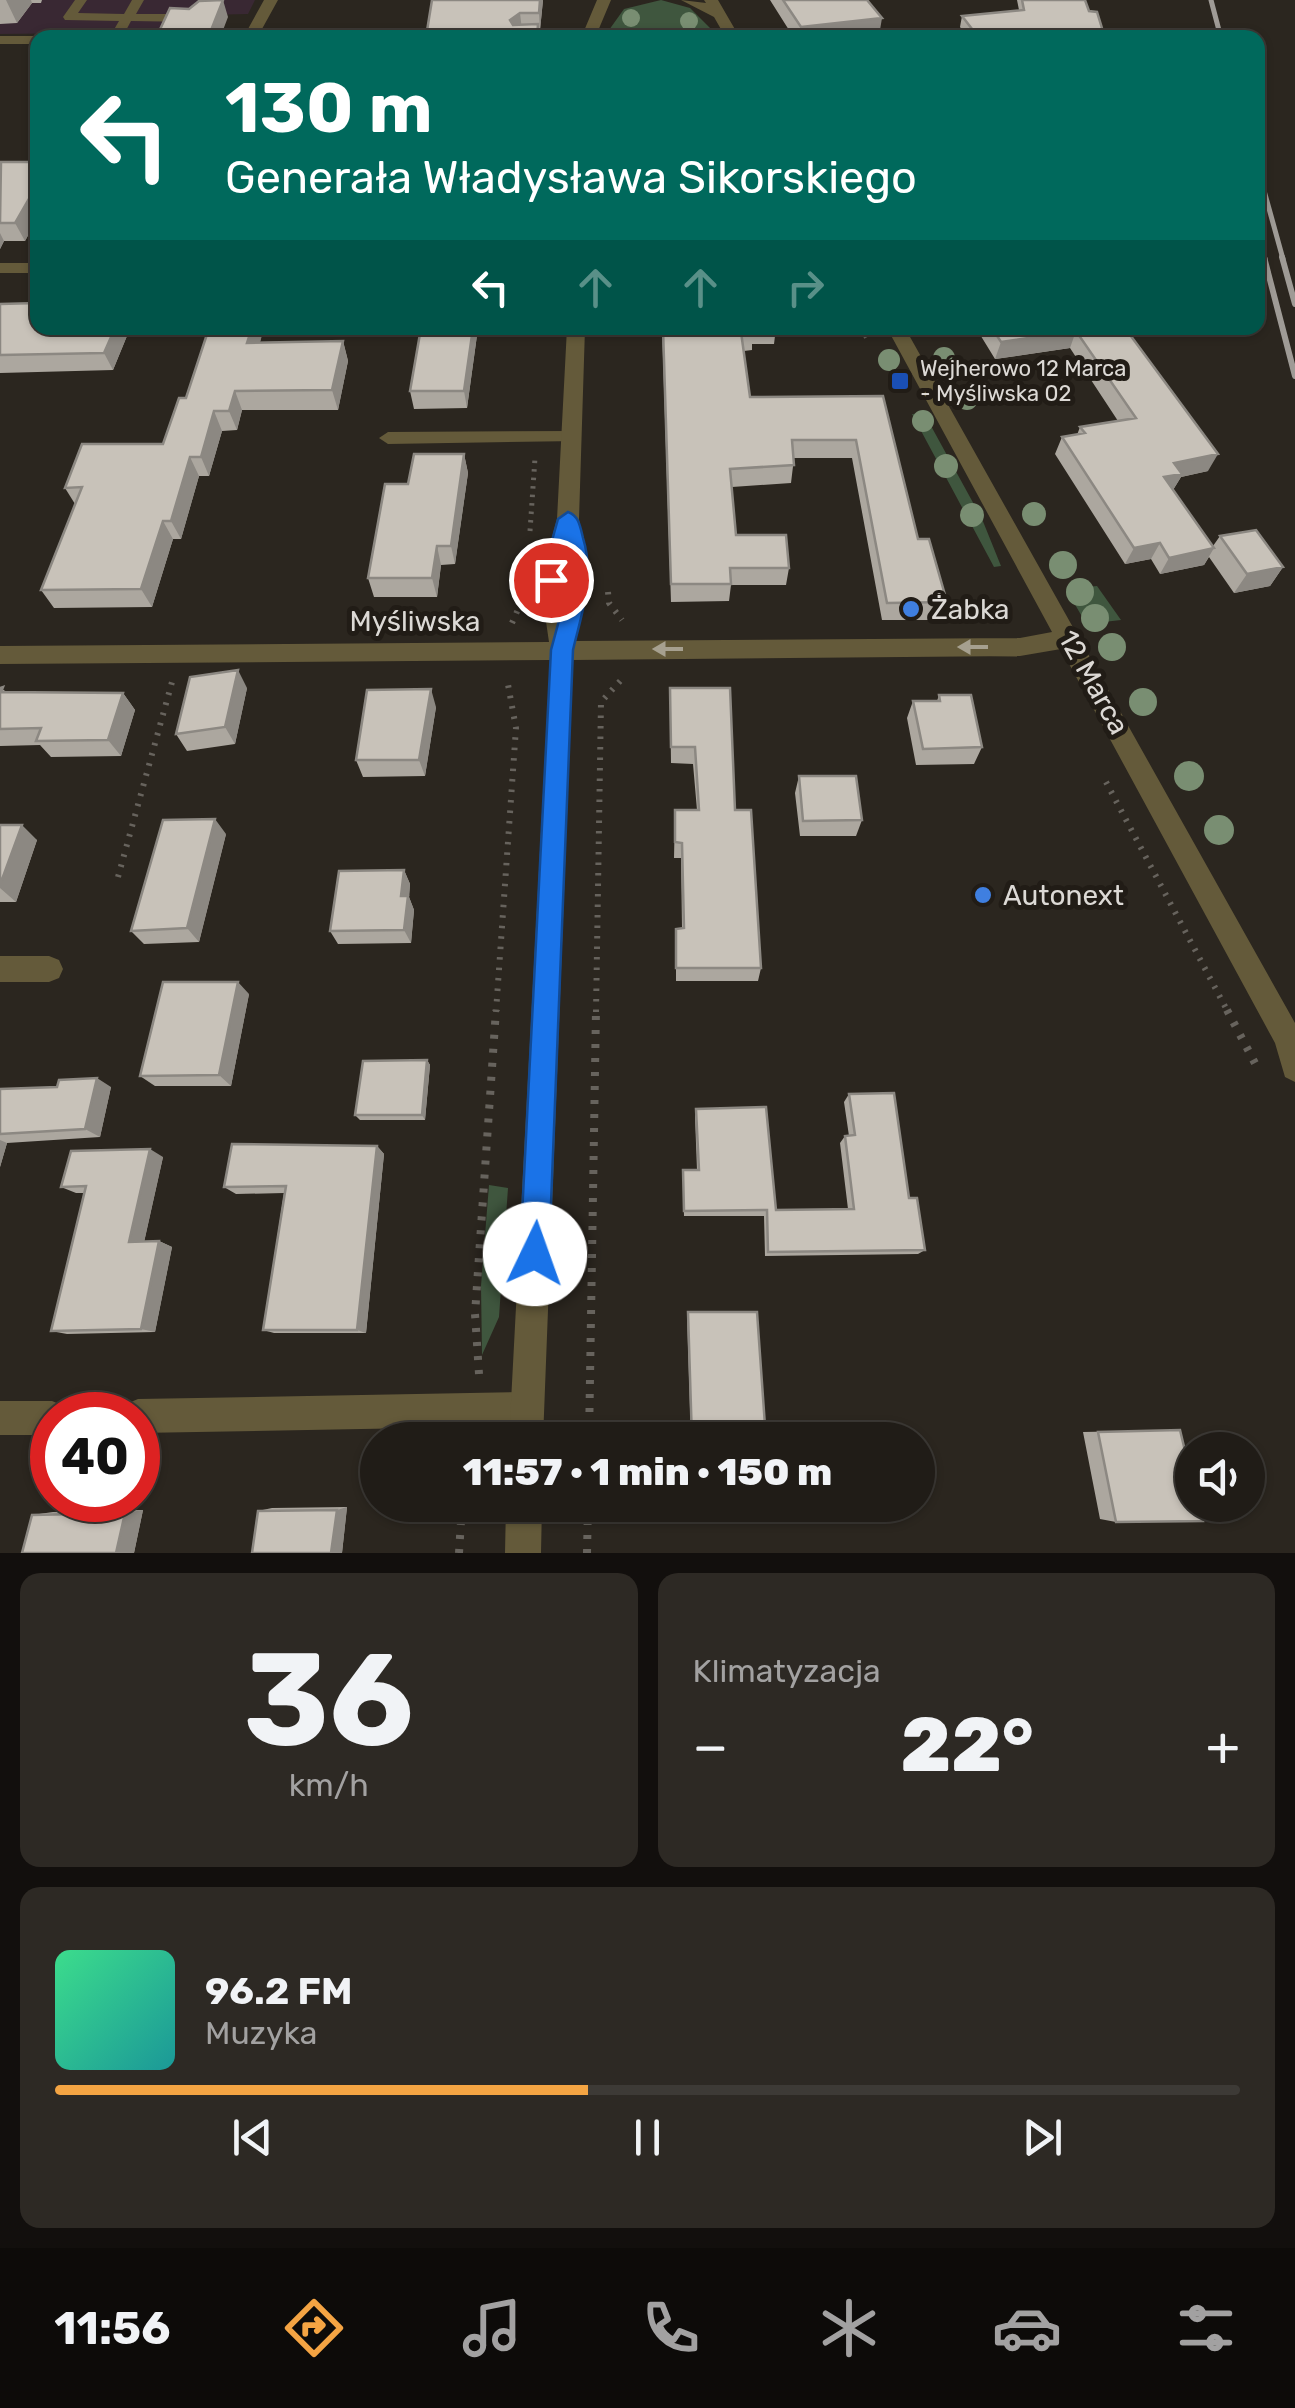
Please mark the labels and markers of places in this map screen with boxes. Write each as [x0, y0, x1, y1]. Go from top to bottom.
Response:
place label: Wejherowo 12 Marca - Myśliwska 02 [920, 355, 1126, 407]
marker: Wejherowo 12 Marca - Myśliwska 02 [889, 370, 911, 392]
pin [509, 538, 594, 623]
place label: Żabka [931, 593, 1010, 626]
marker: Żabka [900, 598, 922, 620]
place label: Autonext [1003, 879, 1124, 912]
marker: Autonext [972, 884, 994, 906]

